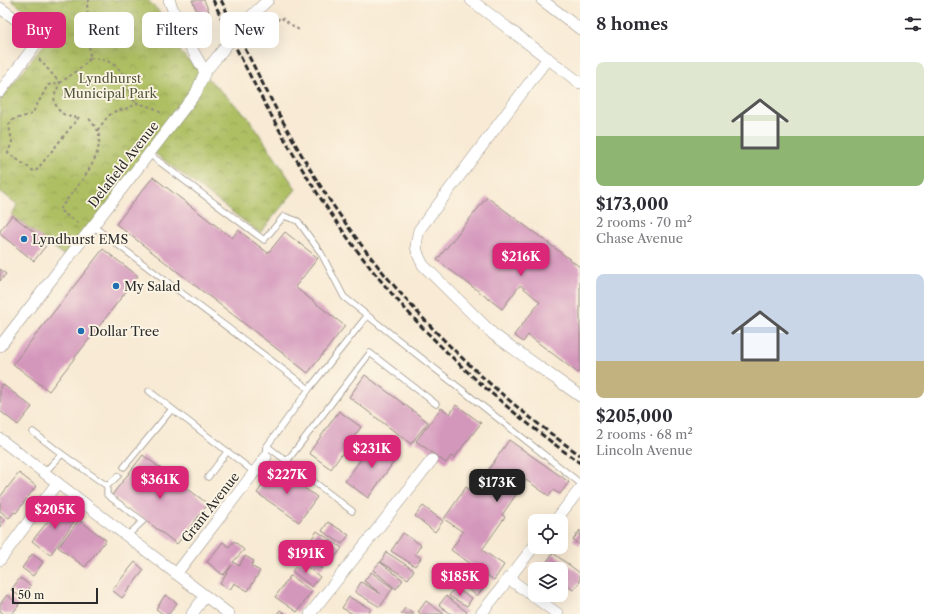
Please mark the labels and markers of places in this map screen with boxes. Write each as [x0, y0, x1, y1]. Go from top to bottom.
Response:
place label: Lyndhurst EMS [32, 231, 128, 247]
marker: Lyndhurst EMS [19, 234, 29, 244]
pin: $216K [493, 243, 549, 277]
place label: My Salad [124, 278, 180, 294]
marker: My Salad [111, 281, 121, 291]
place label: Dollar Tree [89, 323, 159, 339]
marker: Dollar Tree [76, 326, 86, 336]
pin: $231K [344, 435, 400, 469]
pin: $227K [259, 461, 315, 495]
pin: $361K [132, 466, 188, 500]
pin: $173K [469, 469, 525, 503]
pin: $205K [27, 496, 83, 530]
pin: $191K [278, 540, 334, 574]
pin: $185K [432, 563, 488, 597]

